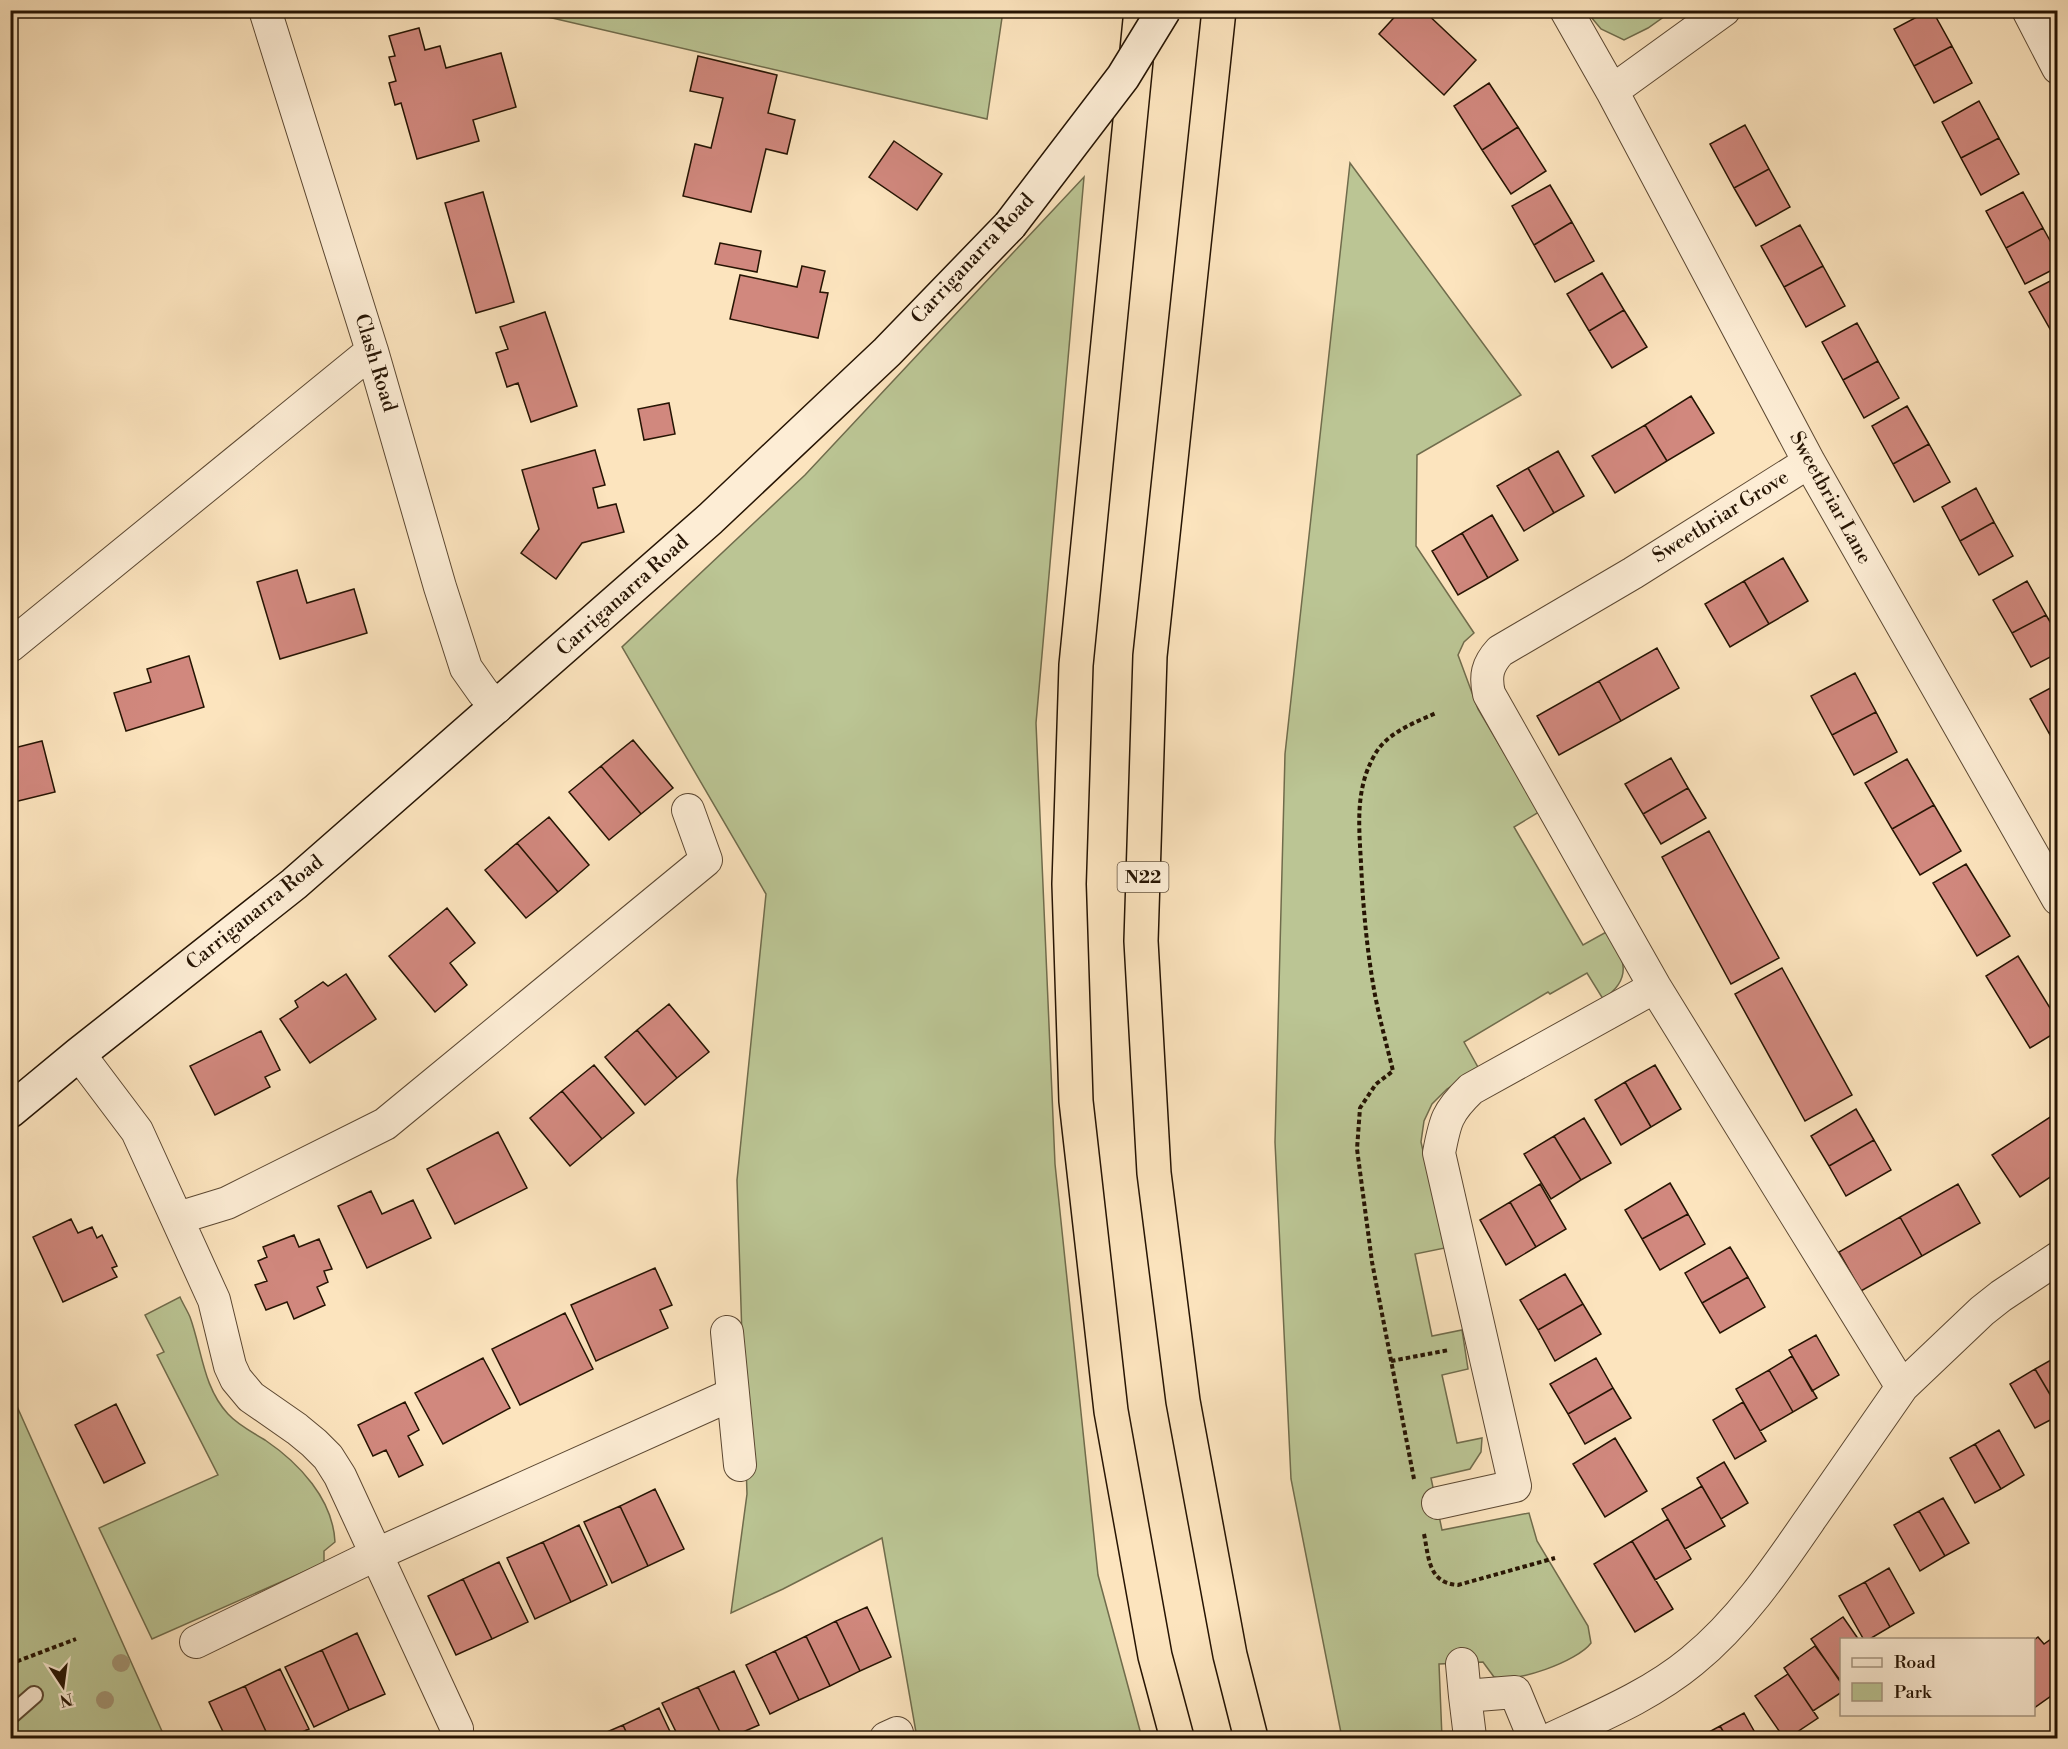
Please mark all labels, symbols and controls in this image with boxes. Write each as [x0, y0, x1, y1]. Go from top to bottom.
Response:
street label: Carriganarra Road [906, 188, 1040, 329]
street label: Clash Road [348, 311, 402, 416]
street label: Sweetbriar Lane [1783, 427, 1877, 569]
street label: Sweetbriar Grove [1648, 465, 1794, 569]
street label: Carriganarra Road [552, 530, 695, 662]
street label: Carriganarra Road [181, 850, 329, 976]
road number: N22 [1118, 862, 1168, 892]
legend [1840, 1638, 2035, 1716]
text: Road [1894, 1651, 1937, 1674]
north arrow [33, 1656, 93, 1716]
text: Park [1894, 1681, 1933, 1704]
text: N [57, 1688, 75, 1711]

